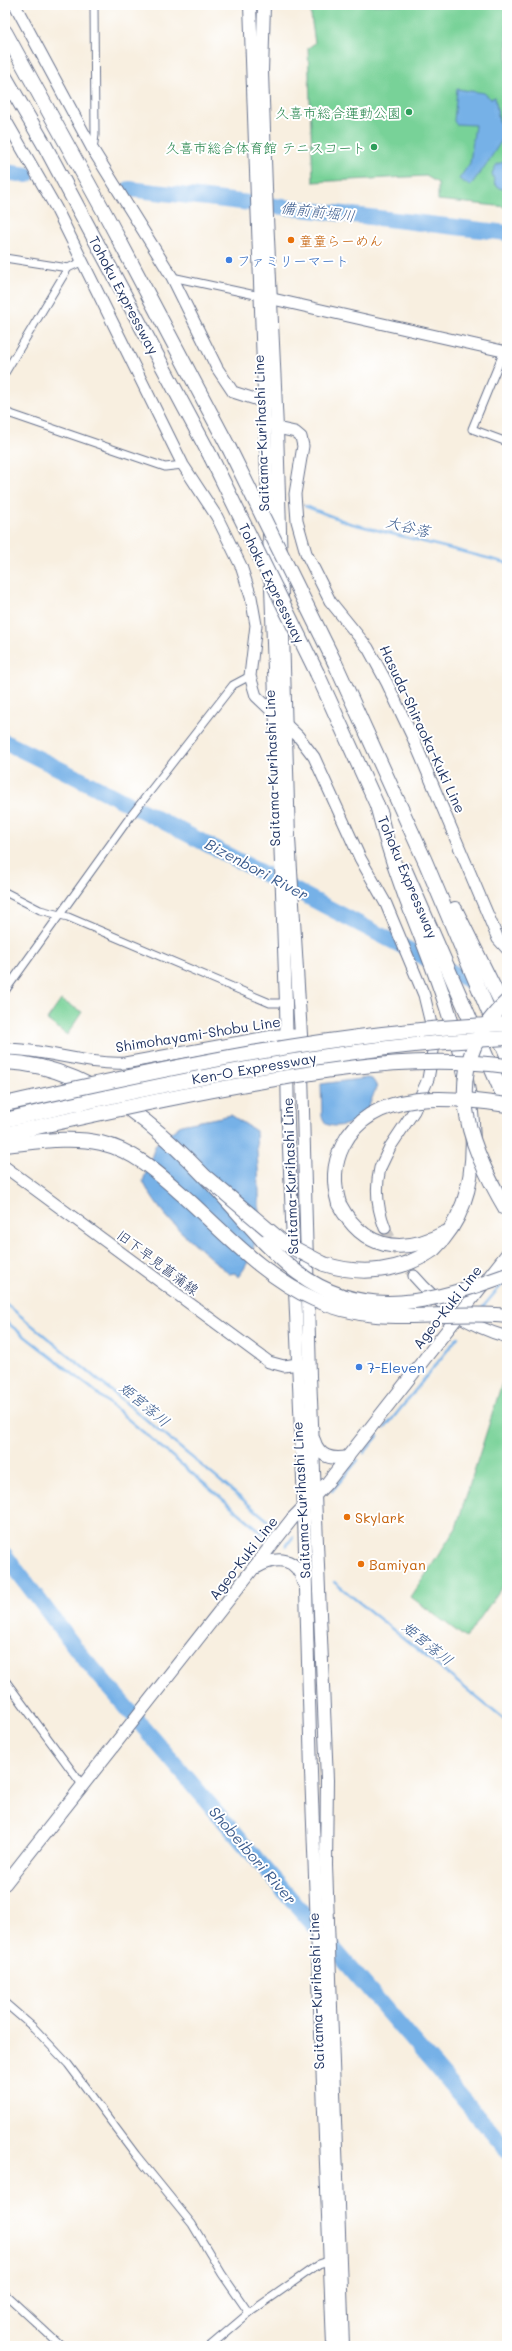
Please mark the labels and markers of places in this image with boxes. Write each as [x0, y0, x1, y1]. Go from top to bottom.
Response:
place label: 久喜市総合運動公園 [275, 103, 401, 122]
marker: 久喜市総合運動公園 [404, 107, 414, 117]
place label: 久喜市総合体育館 テニスコート [165, 138, 366, 157]
marker: 久喜市総合体育館 テニスコート [369, 142, 379, 152]
place label: 童童らーめん [299, 231, 383, 250]
marker: 童童らーめん [286, 235, 296, 245]
place label: ファミリーマート [237, 251, 349, 270]
marker: ファミリーマート [224, 255, 234, 265]
place label: 7-Eleven [367, 1358, 425, 1377]
marker: 7-Eleven [354, 1362, 364, 1372]
place label: Skylark [355, 1508, 404, 1527]
marker: Skylark [342, 1512, 352, 1522]
place label: Bamiyan [369, 1555, 426, 1574]
marker: Bamiyan [356, 1559, 366, 1569]

